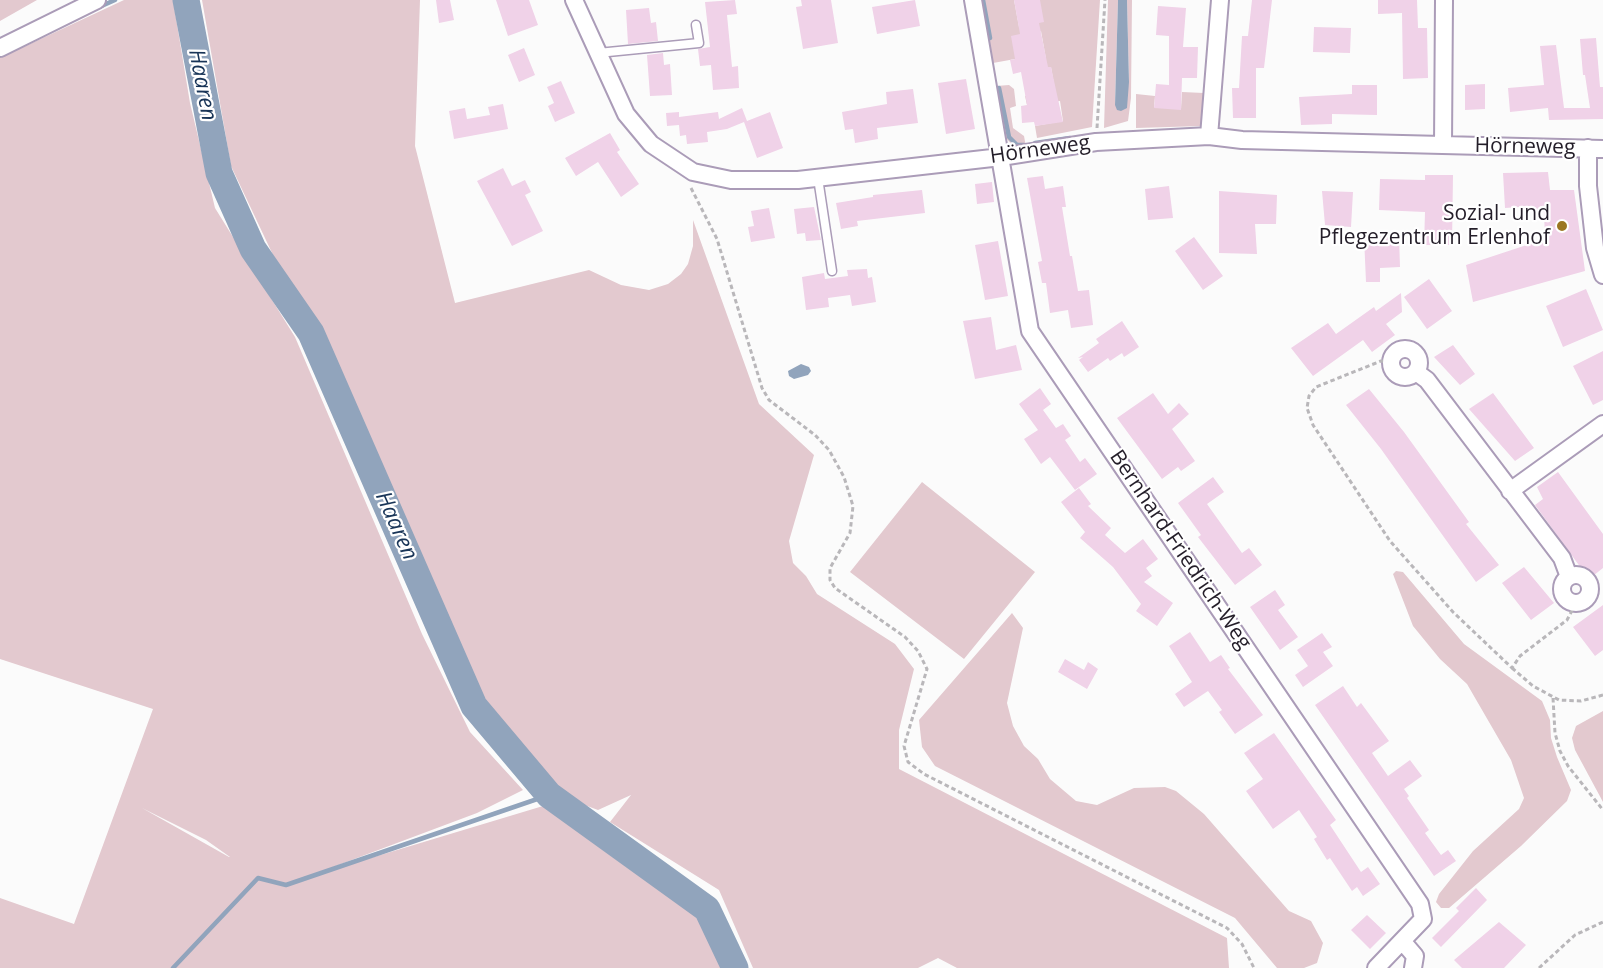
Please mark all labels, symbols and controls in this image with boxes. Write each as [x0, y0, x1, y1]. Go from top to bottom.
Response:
water label: Haaren [182, 47, 222, 123]
street label: Hörneweg [988, 131, 1092, 169]
street label: Hörneweg [1474, 134, 1576, 160]
place label: Sozial- und Pflegezentrum Erlenhof [1319, 201, 1550, 251]
marker: Sozial- und Pflegezentrum Erlenhof [1555, 219, 1569, 233]
street label: Bernhard-Friedrich-Weg [1104, 446, 1256, 654]
water label: Haaren [369, 488, 423, 564]

